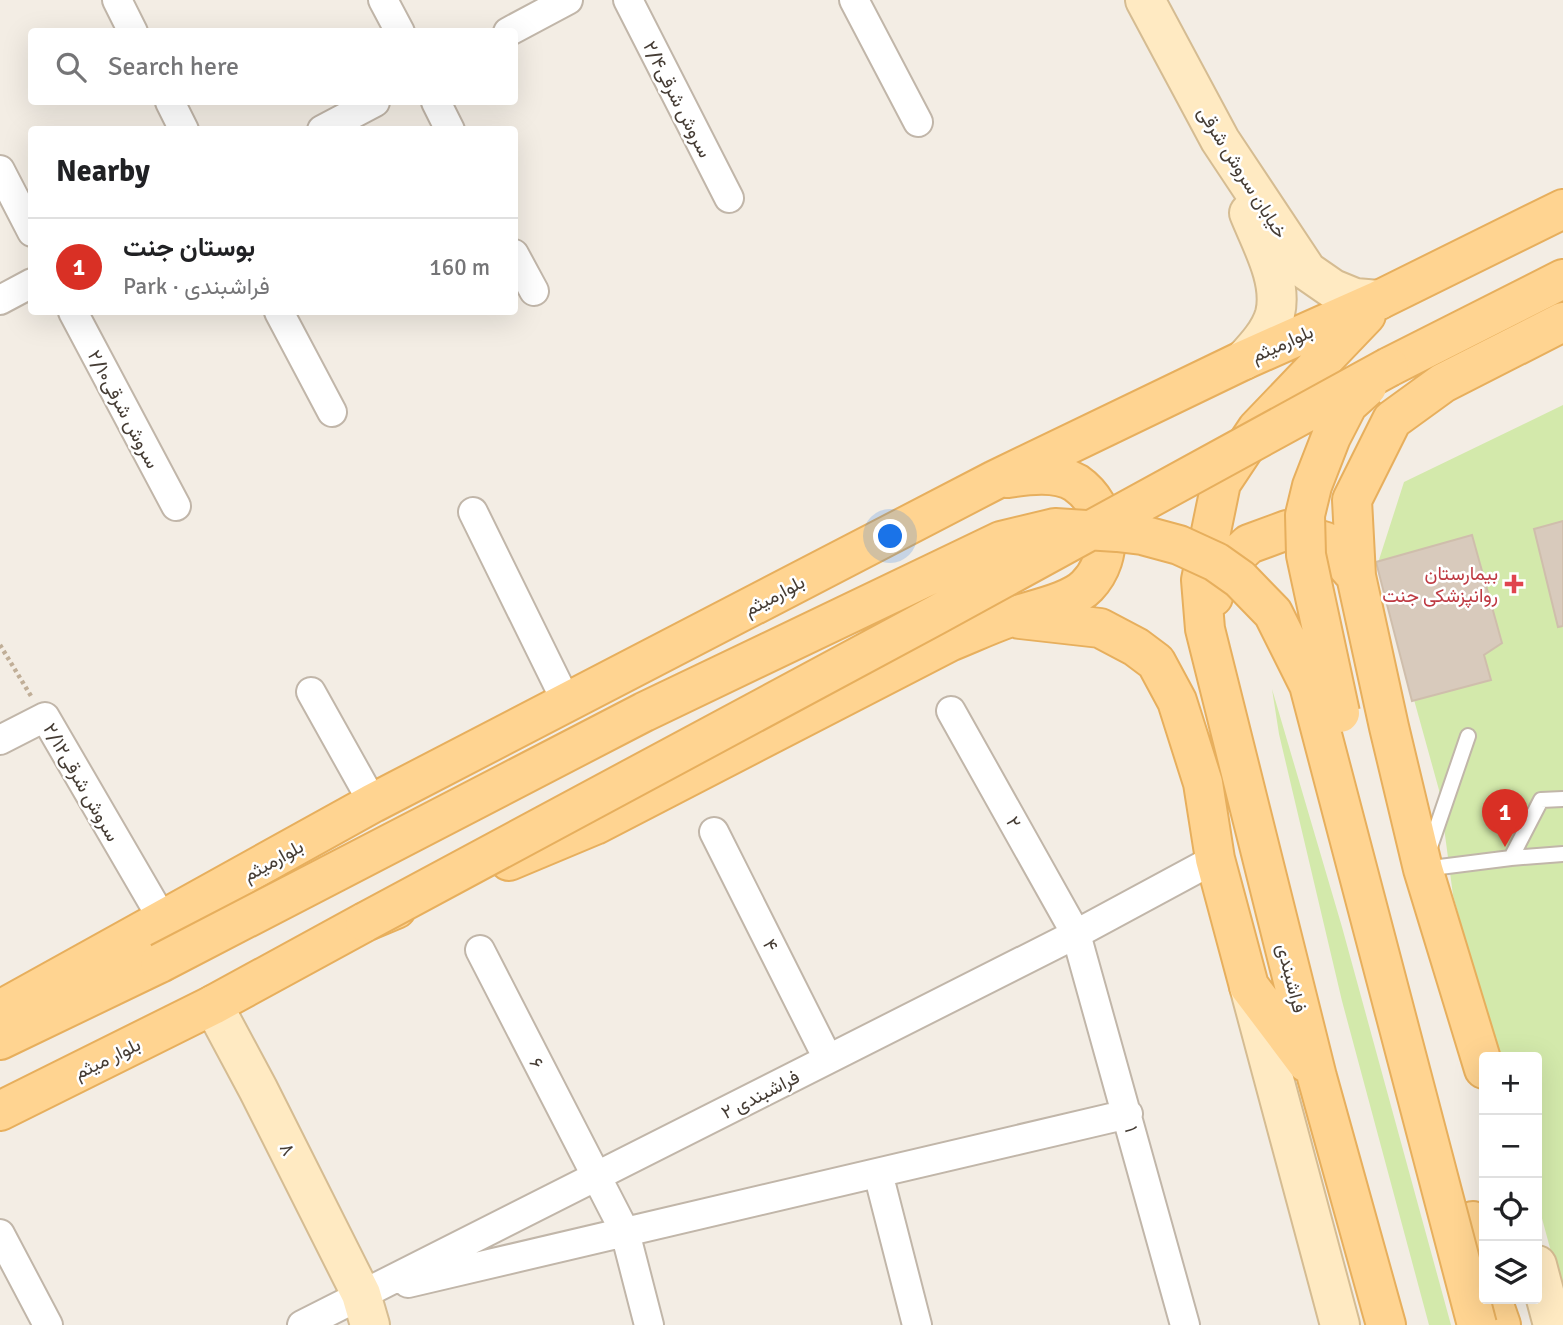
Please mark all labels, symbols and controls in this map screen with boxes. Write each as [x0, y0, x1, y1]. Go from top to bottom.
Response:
search box [28, 28, 518, 105]
street label: سروش شرقی۲/۴ [637, 37, 717, 162]
icon: search [52, 48, 90, 86]
text: Search here [108, 51, 239, 83]
street label: خیابان سروش شرقی [1192, 102, 1292, 243]
text: Nearby [56, 153, 150, 190]
text: بوستان جنت [123, 232, 255, 264]
text: 1 [73, 253, 85, 282]
text: 160 m [429, 253, 490, 282]
text: Park · فراشبندی [123, 272, 270, 301]
street label: بلوارمیثم [1248, 320, 1317, 368]
street label: سروش شرقی۲/۱۰ [82, 346, 164, 473]
your location [873, 519, 907, 553]
place label: بیمارستان روانپزشکی جنت [1382, 562, 1498, 609]
street label: بلوارمیثم [740, 570, 809, 622]
marker: بیمارستان روانپزشکی جنت [1504, 574, 1524, 594]
street label: سروش شرقی۲/۱۲ [38, 719, 125, 846]
pin: 1 [1482, 789, 1528, 847]
street label: ۲ [1000, 812, 1026, 833]
street label: بلوارمیثم [239, 835, 308, 887]
street label: ۴ [757, 935, 783, 956]
street label: فراشبندی [1271, 941, 1311, 1015]
street label: بلوار میثم [70, 1033, 145, 1085]
map controls [1479, 1052, 1542, 1304]
button: + [1479, 1052, 1542, 1115]
street label: ۶ [523, 1054, 549, 1073]
street label: ۲ فراشبندی [717, 1065, 804, 1125]
button: − [1479, 1115, 1542, 1178]
street label: ۱ [1119, 1124, 1143, 1135]
street label: ۸ [274, 1139, 300, 1160]
button: locate [1479, 1178, 1542, 1241]
button: layers [1479, 1241, 1542, 1304]

